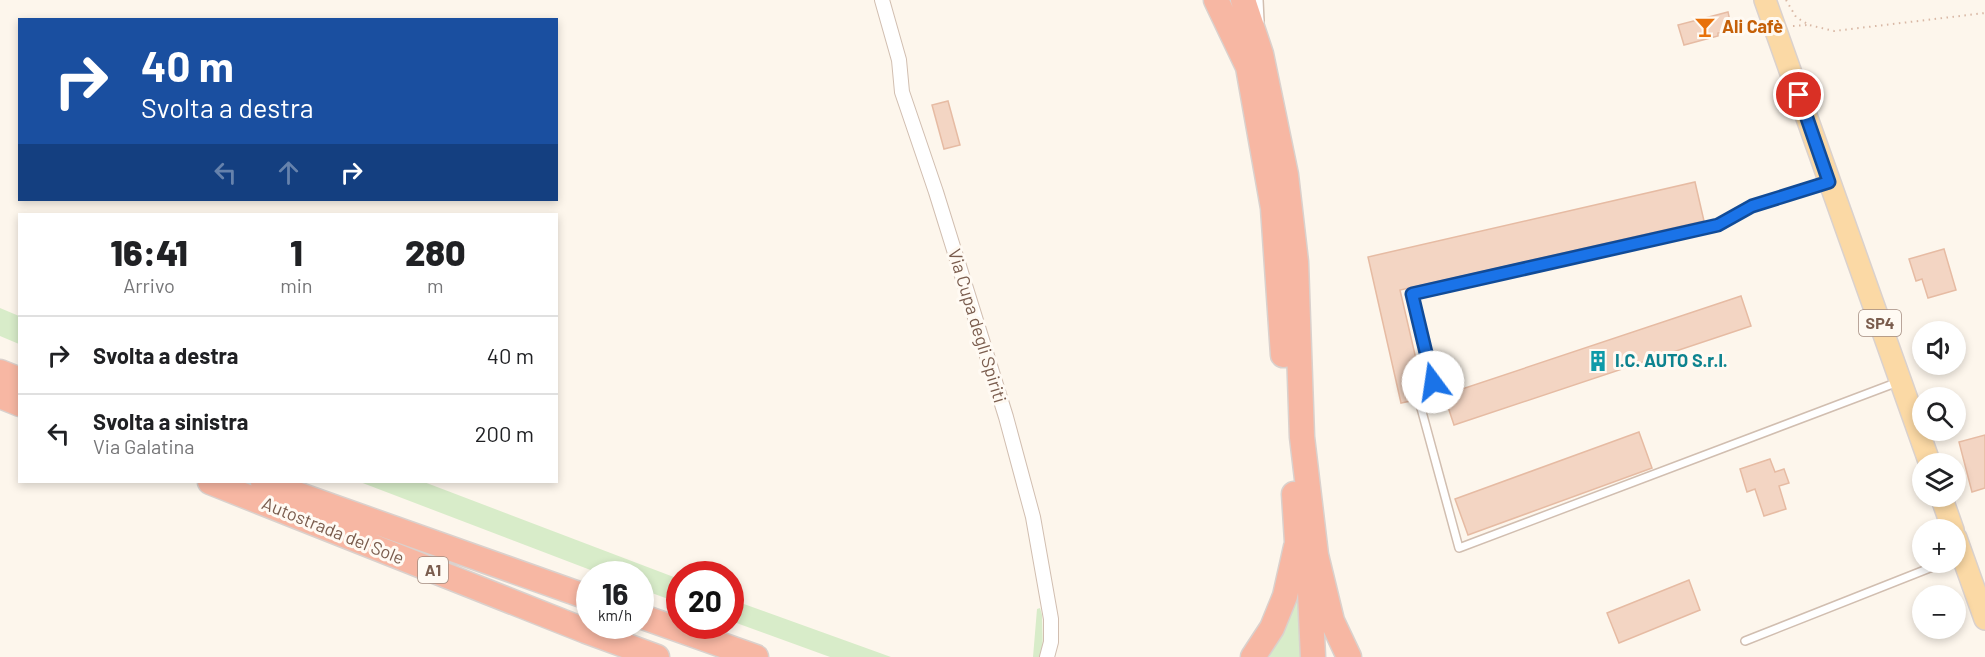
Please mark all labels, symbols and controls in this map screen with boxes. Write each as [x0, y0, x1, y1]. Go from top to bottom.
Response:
bar icon: Ali Cafè [1693, 15, 1717, 39]
place label: Ali Cafè [1722, 15, 1783, 37]
text: 40 m [141, 40, 234, 90]
icon: right [42, 42, 120, 120]
pin [1773, 69, 1824, 120]
icon: arrive [1782, 78, 1815, 111]
text: Svolta a destra [141, 91, 314, 123]
icon: left [209, 156, 242, 189]
icon: ahead [272, 156, 305, 189]
icon: right [335, 156, 368, 189]
text: 16:41 [110, 230, 188, 273]
text: 1 [290, 230, 303, 273]
text: 280 [405, 230, 466, 273]
street label: Via Cupa degli Spiriti [944, 246, 1012, 405]
text: Arrivo [123, 273, 175, 297]
text: min [280, 273, 313, 297]
text: m [427, 273, 444, 297]
road number: SP4 [1859, 310, 1901, 336]
map controls [1912, 321, 1966, 639]
button: sound [1912, 321, 1966, 375]
icon: right [42, 339, 75, 372]
text: Svolta a destra [93, 342, 238, 368]
text: 40 m [487, 342, 534, 368]
building icon: I.C. AUTO S.r.l. [1586, 349, 1610, 373]
place label: I.C. AUTO S.r.l. [1615, 349, 1728, 371]
position arrow [1401, 350, 1465, 414]
button: search [1912, 387, 1966, 441]
text: Svolta a sinistra [93, 408, 248, 434]
icon: left [42, 417, 75, 450]
text: 200 m [475, 420, 534, 446]
text: Via Galatina [93, 434, 195, 458]
button: layers [1912, 453, 1966, 507]
street label: Autostrada del Sole [259, 492, 408, 569]
button: + [1912, 519, 1966, 573]
road number: A1 [418, 557, 448, 583]
speed limit sign: 20 [666, 561, 744, 639]
text: 16 [602, 575, 628, 611]
button: − [1912, 585, 1966, 639]
text: km/h [598, 606, 632, 624]

